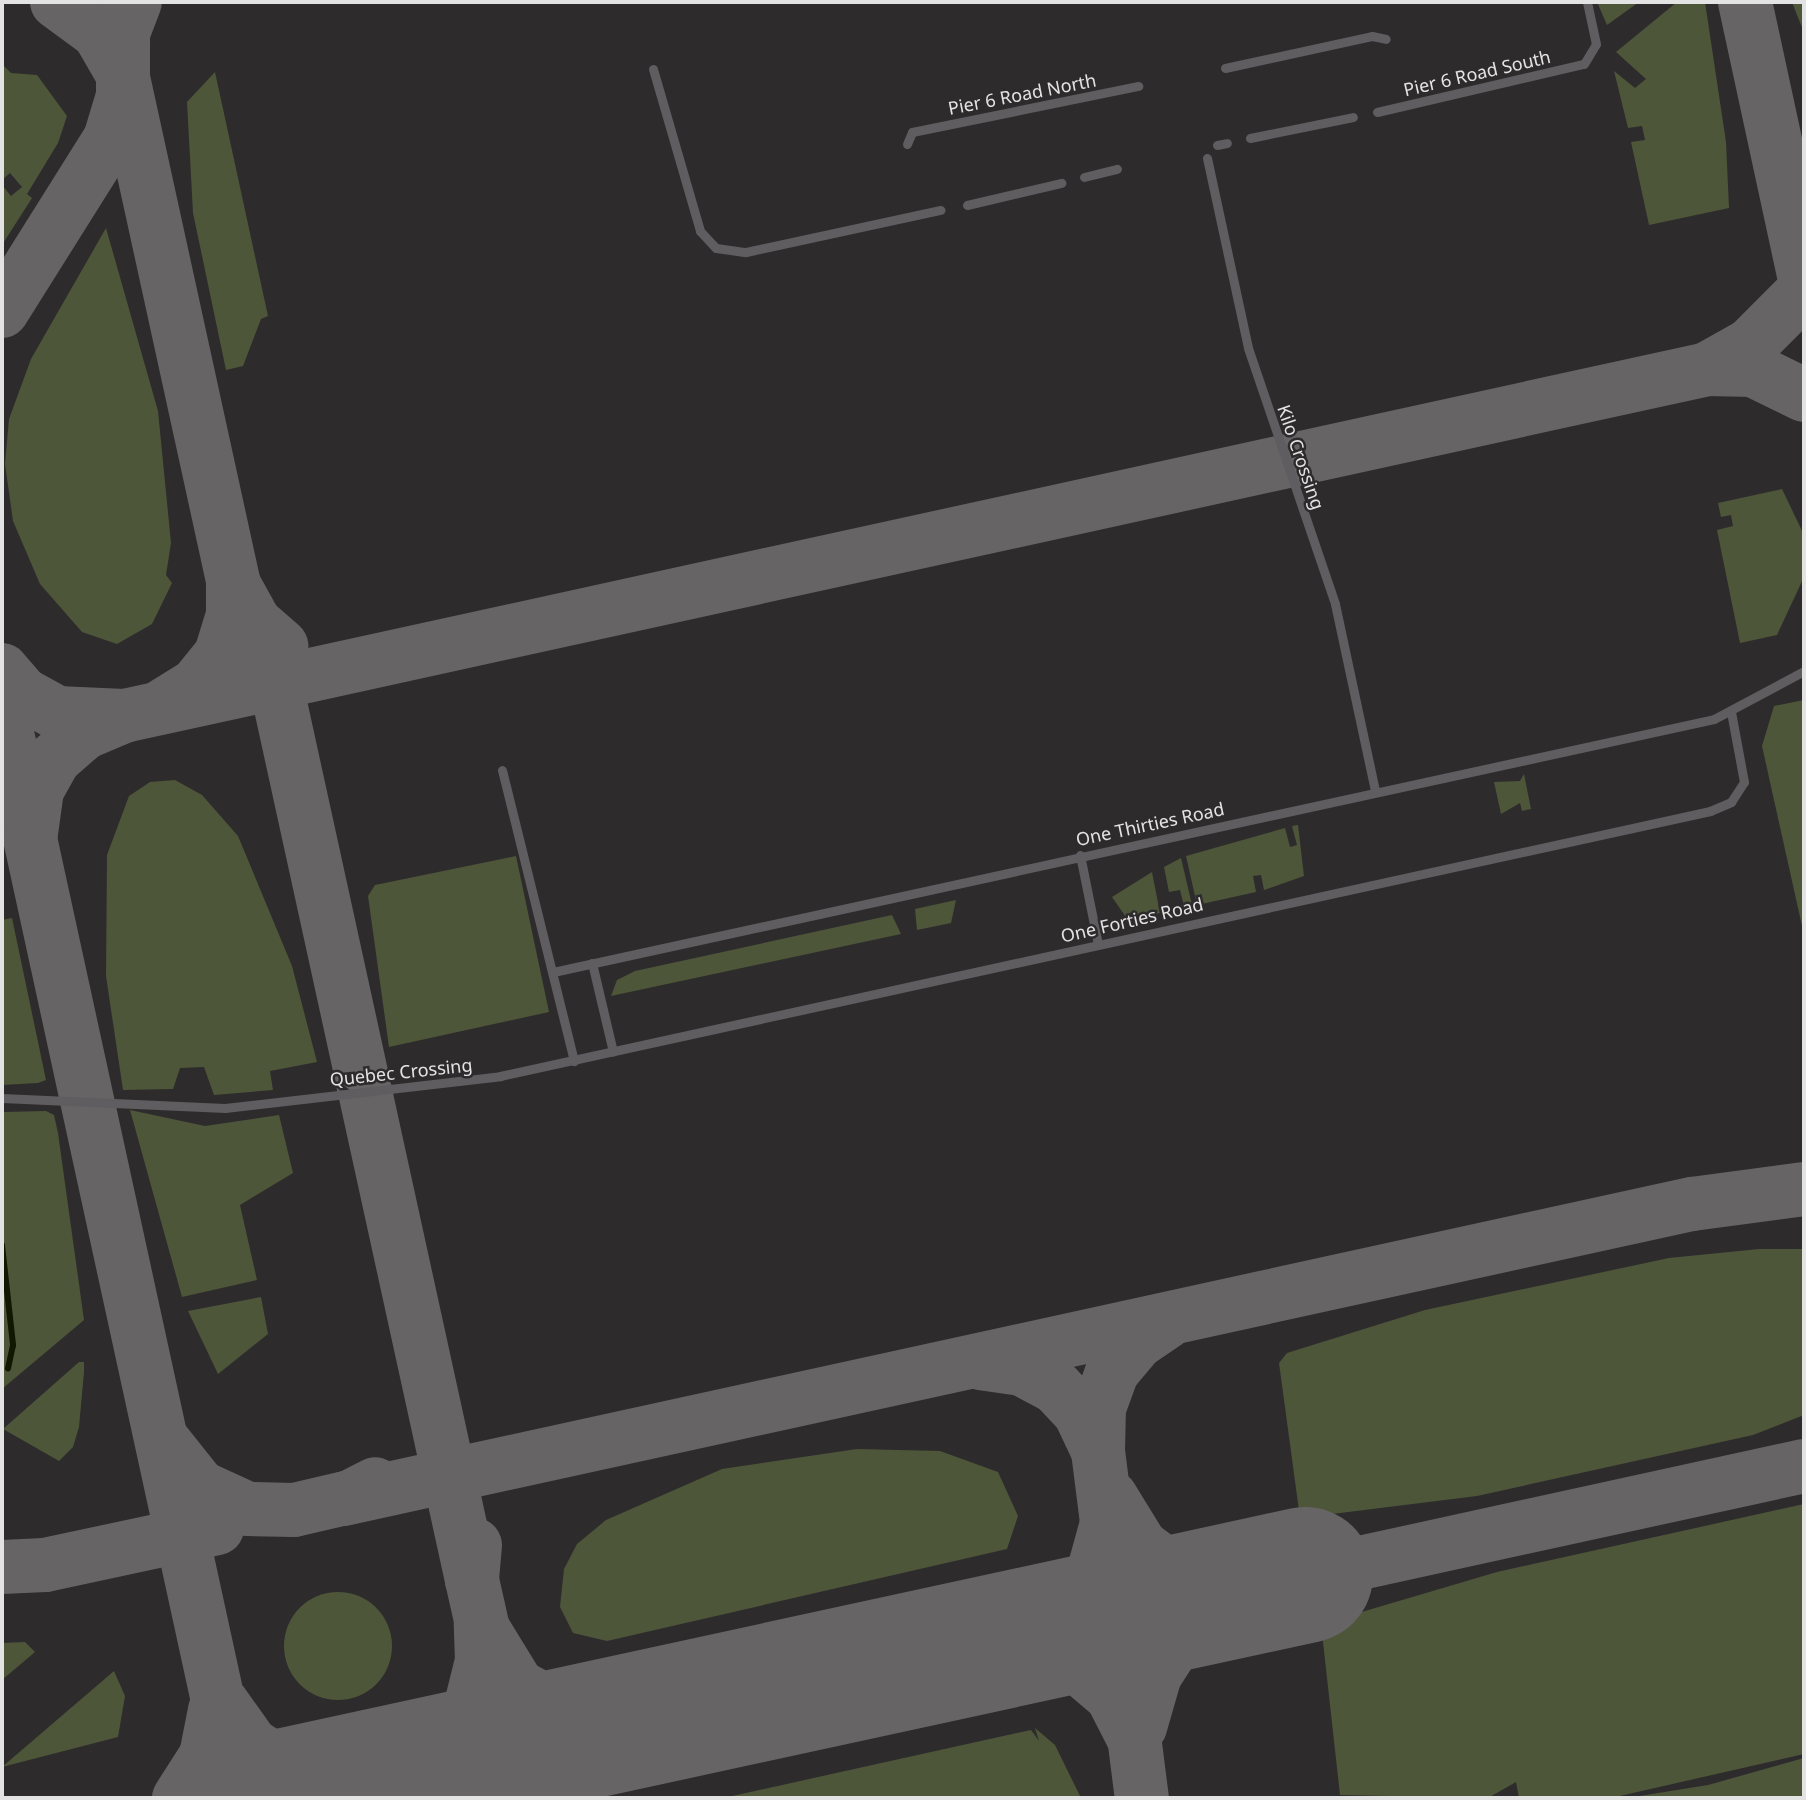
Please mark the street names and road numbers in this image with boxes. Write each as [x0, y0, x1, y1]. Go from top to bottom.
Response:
street label: Pier 6 Road South [1401, 46, 1553, 100]
street label: Pier 6 Road North [946, 69, 1098, 119]
street label: Kilo Crossing [1273, 402, 1329, 512]
street label: One Thirties Road [1074, 798, 1226, 850]
street label: One Forties Road [1059, 893, 1205, 947]
street label: Quebec Crossing [329, 1054, 473, 1090]

